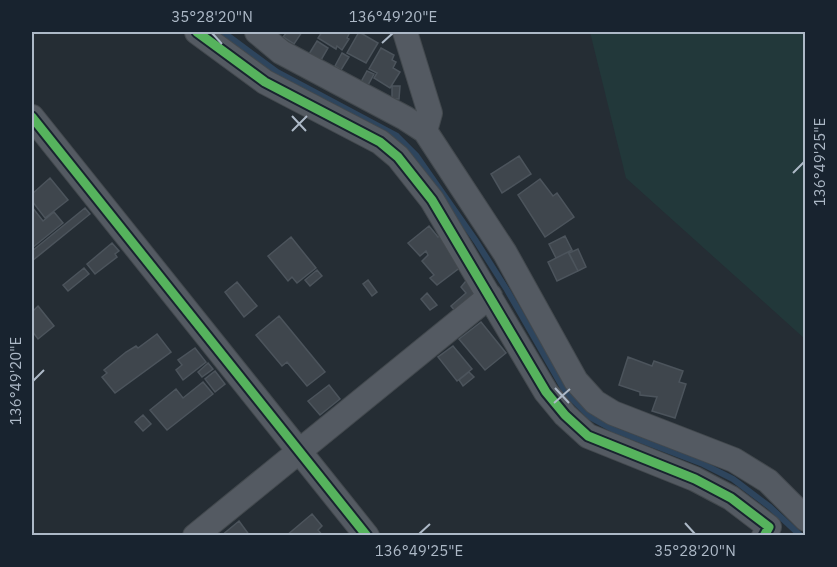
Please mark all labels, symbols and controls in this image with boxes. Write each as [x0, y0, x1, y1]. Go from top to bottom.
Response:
text: 35°28'20"N [171, 7, 253, 26]
text: 136°49'20"E [349, 7, 437, 26]
text: 136°49'25"E [810, 118, 829, 206]
text: 136°49'20"E [6, 337, 25, 425]
text: 136°49'25"E [375, 541, 463, 560]
text: 35°28'20"N [654, 541, 736, 560]

